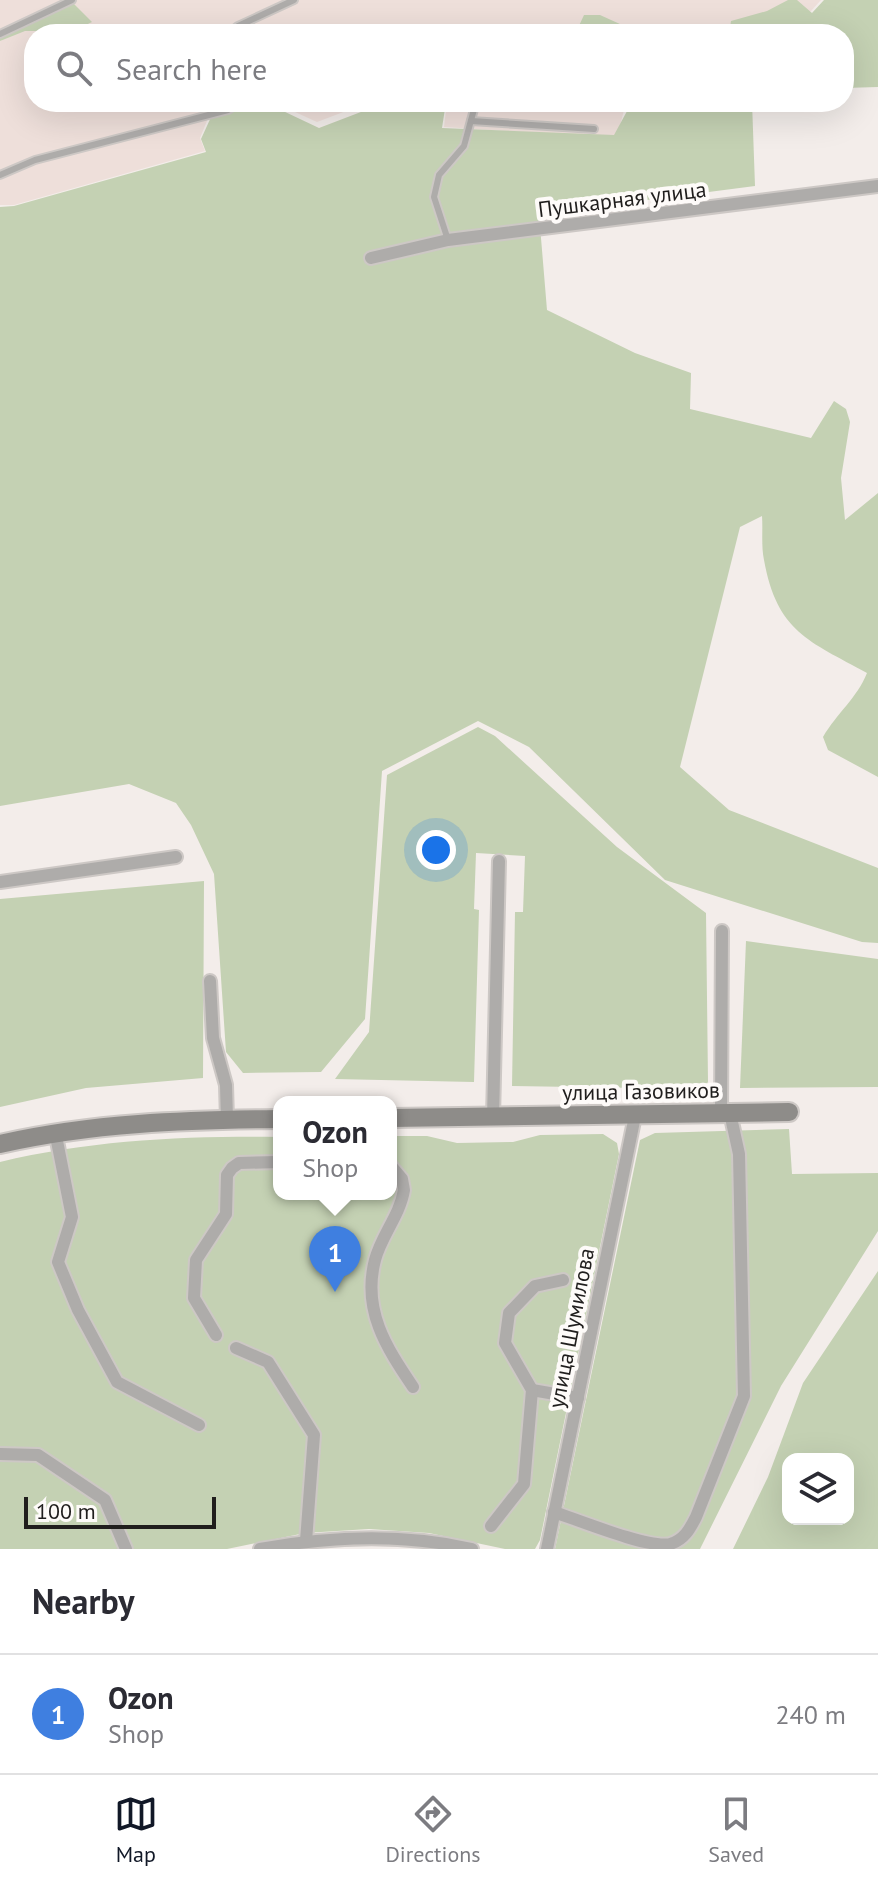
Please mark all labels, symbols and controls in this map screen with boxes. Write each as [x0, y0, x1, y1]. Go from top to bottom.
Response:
search box [24, 24, 854, 112]
icon: search [52, 46, 96, 90]
text: Search here [116, 49, 267, 88]
street label: Пушкарная улица [536, 175, 708, 223]
your location [416, 830, 456, 870]
street label: улица Газовиков [562, 1076, 720, 1106]
popup [273, 1096, 397, 1200]
text: Ozon [302, 1112, 368, 1151]
text: Shop [302, 1151, 358, 1184]
pin: 1 [309, 1226, 361, 1292]
street label: улица Шумилова [542, 1246, 600, 1410]
map controls [782, 1453, 854, 1525]
button: layers [782, 1453, 854, 1525]
scale bar [24, 1493, 216, 1529]
text: 100 m [36, 1497, 96, 1525]
text: Nearby [32, 1579, 134, 1623]
text: Ozon [108, 1678, 174, 1717]
text: 1 [51, 1698, 65, 1731]
text: 240 m [775, 1698, 846, 1731]
text: Shop [108, 1717, 164, 1750]
tab: Map [114, 1792, 158, 1868]
tab: Directions [385, 1792, 481, 1868]
tab: Saved [708, 1792, 764, 1868]

